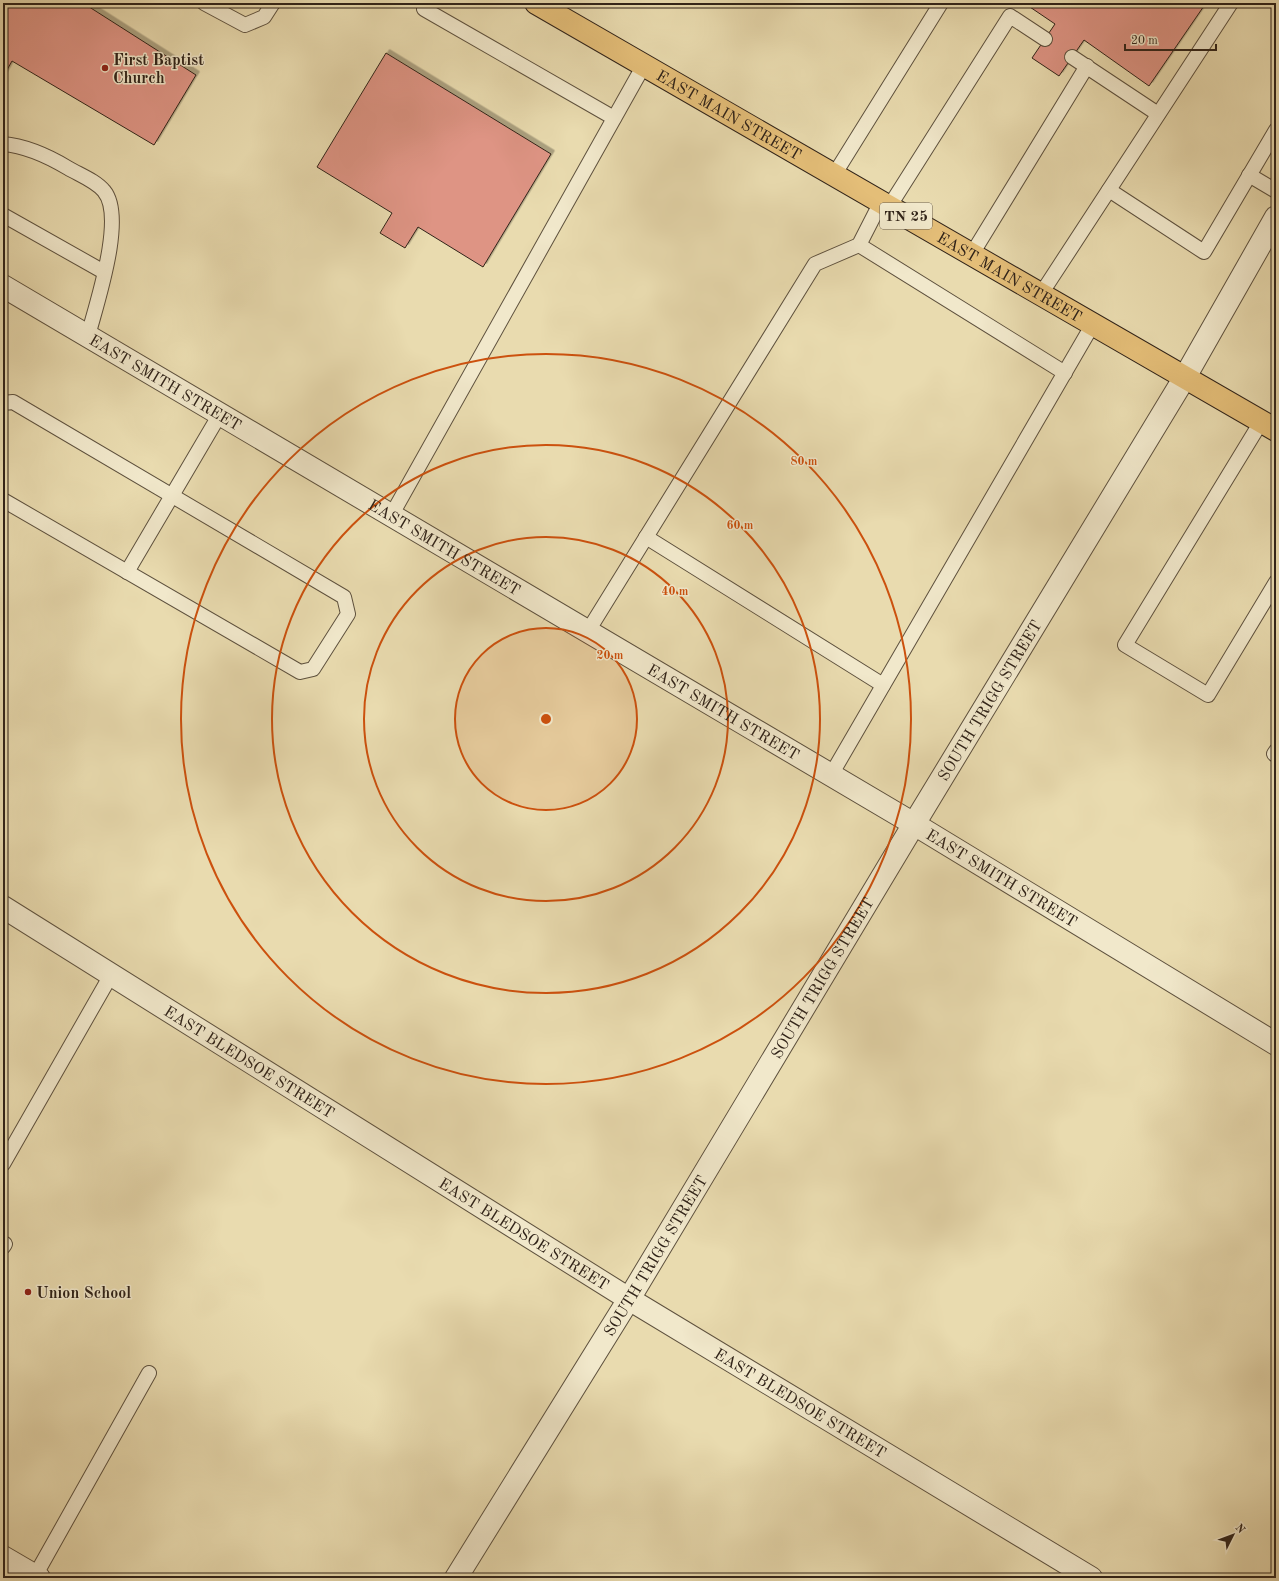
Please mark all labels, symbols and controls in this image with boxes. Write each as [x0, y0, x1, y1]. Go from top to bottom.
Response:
scale bar [1125, 26, 1216, 52]
text: 20 m [1131, 35, 1158, 47]
place label: First Baptist Church [113, 53, 204, 87]
marker: First Baptist Church [100, 63, 110, 73]
street label: EAST MAIN STREET [653, 68, 803, 164]
road number: TN 25 [880, 203, 932, 229]
street label: EAST MAIN STREET [934, 230, 1084, 326]
street label: EAST SMITH STREET [86, 333, 244, 435]
text: 80 m [791, 456, 818, 468]
street label: EAST SMITH STREET [365, 498, 523, 600]
text: 60 m [727, 520, 754, 532]
text: 40 m [662, 586, 689, 598]
street label: SOUTH TRIGG STREET [936, 618, 1046, 784]
text: 20 m [597, 650, 624, 662]
street label: EAST SMITH STREET [644, 662, 802, 764]
centre of rings [539, 712, 553, 726]
street label: EAST SMITH STREET [923, 827, 1079, 931]
street label: SOUTH TRIGG STREET [769, 895, 878, 1062]
street label: EAST BLEDSOE STREET [161, 1004, 336, 1122]
street label: SOUTH TRIGG STREET [602, 1173, 711, 1340]
street label: EAST BLEDSOE STREET [435, 1176, 611, 1294]
place label: Union School [36, 1286, 131, 1302]
marker: Union School [23, 1287, 33, 1297]
street label: EAST BLEDSOE STREET [711, 1346, 888, 1462]
north arrow [1213, 1515, 1253, 1555]
text: N [1232, 1523, 1247, 1537]

